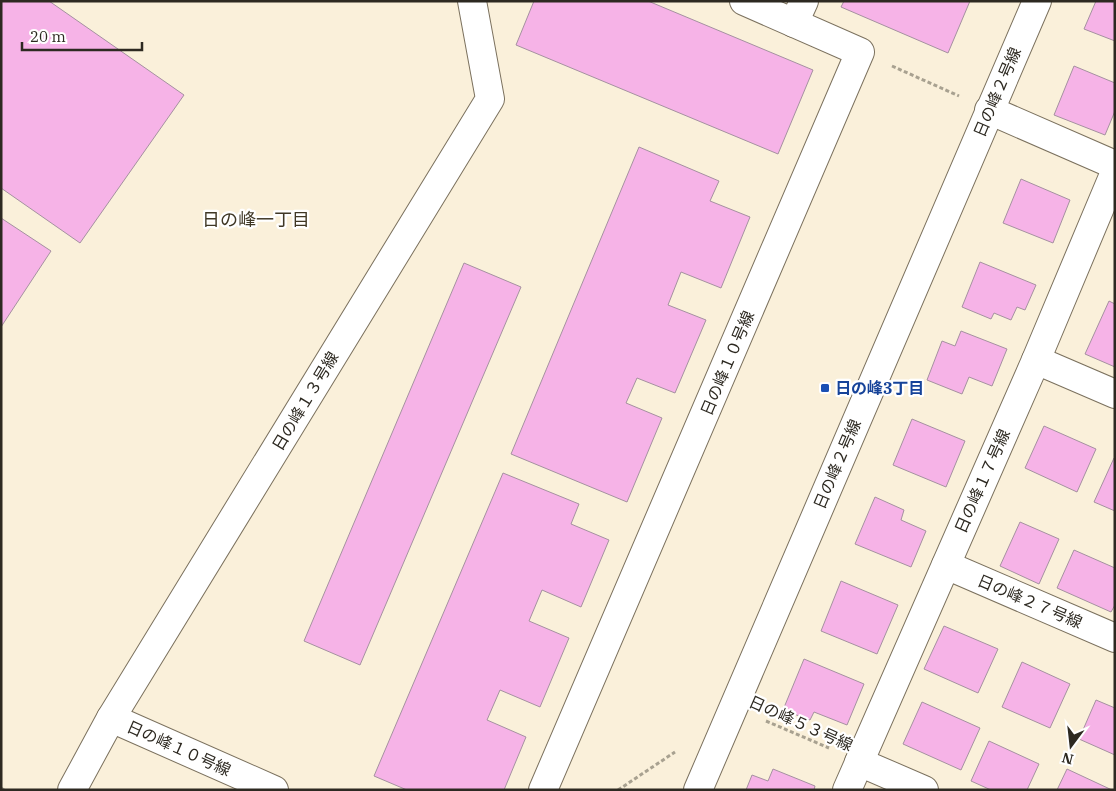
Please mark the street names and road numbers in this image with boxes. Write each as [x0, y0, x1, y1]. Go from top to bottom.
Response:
street label: 日の峰２号線 [969, 44, 1025, 140]
street label: 日の峰１０号線 [696, 308, 758, 418]
street label: 日の峰１３号線 [268, 348, 342, 454]
street label: 日の峰２号線 [809, 416, 865, 512]
street label: 日の峰１７号線 [950, 426, 1014, 536]
street label: 日の峰２７号線 [975, 570, 1085, 632]
street label: 日の峰５３号線 [746, 691, 856, 755]
street label: 日の峰１０号線 [124, 716, 234, 780]

